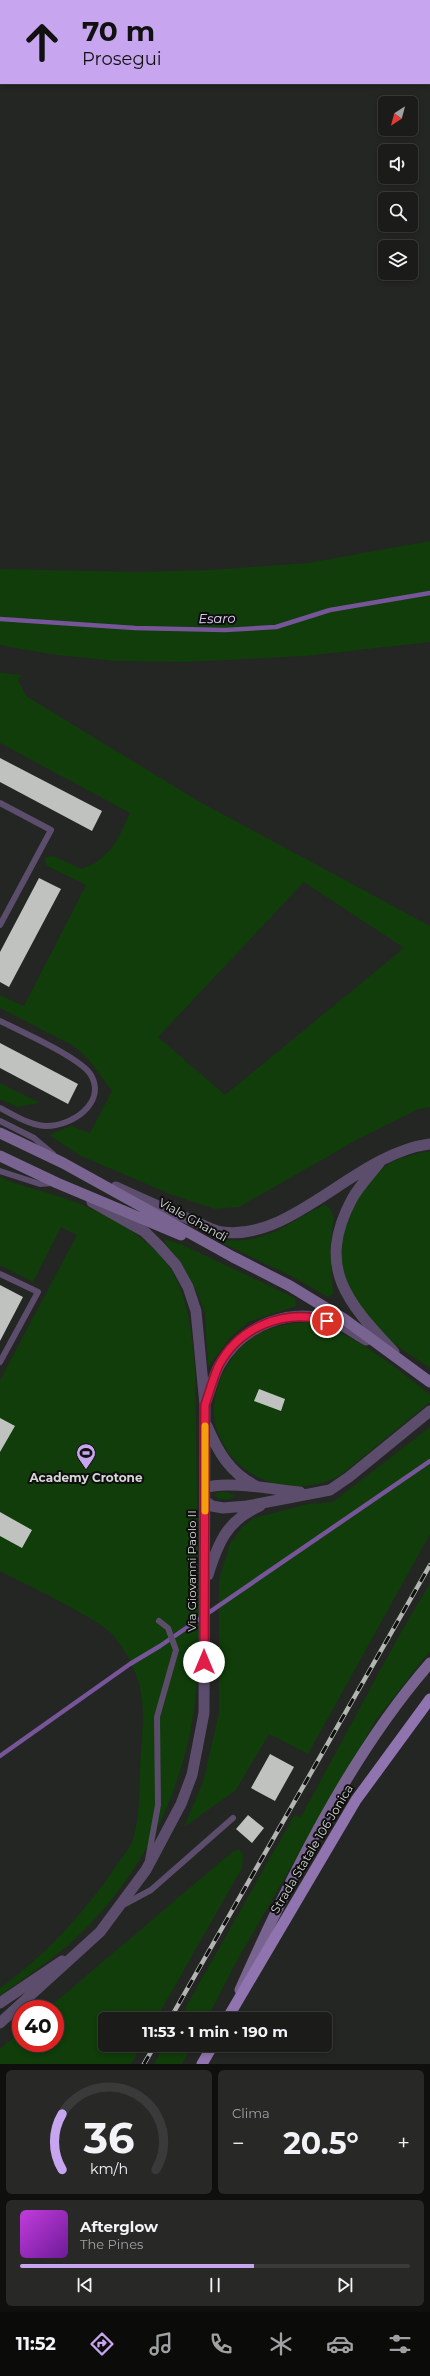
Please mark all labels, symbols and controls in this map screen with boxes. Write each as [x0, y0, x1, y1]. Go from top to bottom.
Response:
text: 70 m [82, 14, 155, 48]
icon: ahead [16, 16, 68, 68]
text: Prosegui [82, 48, 162, 70]
north arrow [378, 96, 418, 136]
map controls [378, 96, 418, 280]
button: sound [378, 144, 418, 184]
button: search [378, 192, 418, 232]
button: layers [378, 240, 418, 280]
water label: Esaro [198, 610, 236, 626]
street label: Viale Ghandi [156, 1195, 230, 1245]
pin [310, 1304, 344, 1338]
icon: arrive [316, 1310, 338, 1332]
sports icon: Academy Crotone [75, 1442, 97, 1470]
place label: Academy Crotone [28, 1470, 143, 1485]
street label: Via Giovanni Paolo II [184, 1510, 199, 1632]
position arrow [183, 1641, 225, 1683]
street label: Strada Statale 106 Jonica [267, 1781, 356, 1916]
speed limit sign: 40 [12, 2000, 64, 2052]
text: 11:53 · 1 min · 190 m [142, 2022, 288, 2041]
text: Clima [232, 2105, 270, 2121]
text: 36 [82, 2113, 135, 2163]
text: 20.5° [283, 2125, 359, 2162]
text: − [232, 2130, 245, 2157]
text: + [397, 2130, 410, 2157]
text: km/h [90, 2160, 128, 2178]
text: Afterglow [80, 2217, 158, 2236]
text: The Pines [80, 2236, 143, 2252]
icon: previous [74, 2274, 96, 2296]
icon: pause [204, 2274, 226, 2296]
icon: next [334, 2274, 356, 2296]
icon: directions [88, 2330, 116, 2358]
icon: music [147, 2330, 175, 2358]
icon: phone [207, 2330, 235, 2358]
icon: climate [267, 2330, 295, 2358]
icon: car [326, 2330, 354, 2358]
icon: filters [386, 2330, 414, 2358]
text: 11:52 [16, 2333, 56, 2355]

